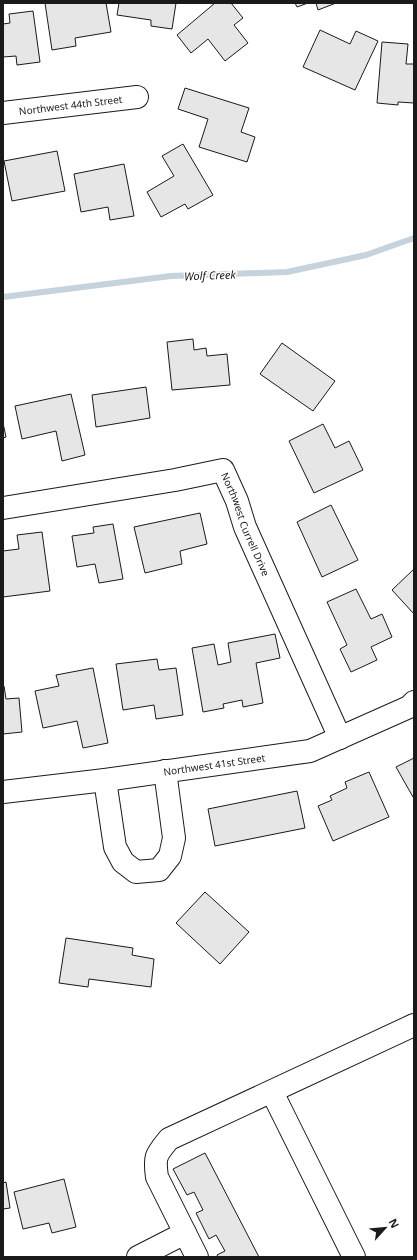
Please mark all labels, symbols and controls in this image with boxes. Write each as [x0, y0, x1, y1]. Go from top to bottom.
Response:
street label: Northwest 44th Street [18, 92, 123, 118]
water label: Wolf Creek [184, 267, 237, 283]
street label: Northwest Currell Drive [218, 470, 273, 579]
street label: Northwest 41st Street [162, 750, 266, 779]
north arrow [365, 1208, 405, 1248]
text: N [386, 1216, 403, 1231]

